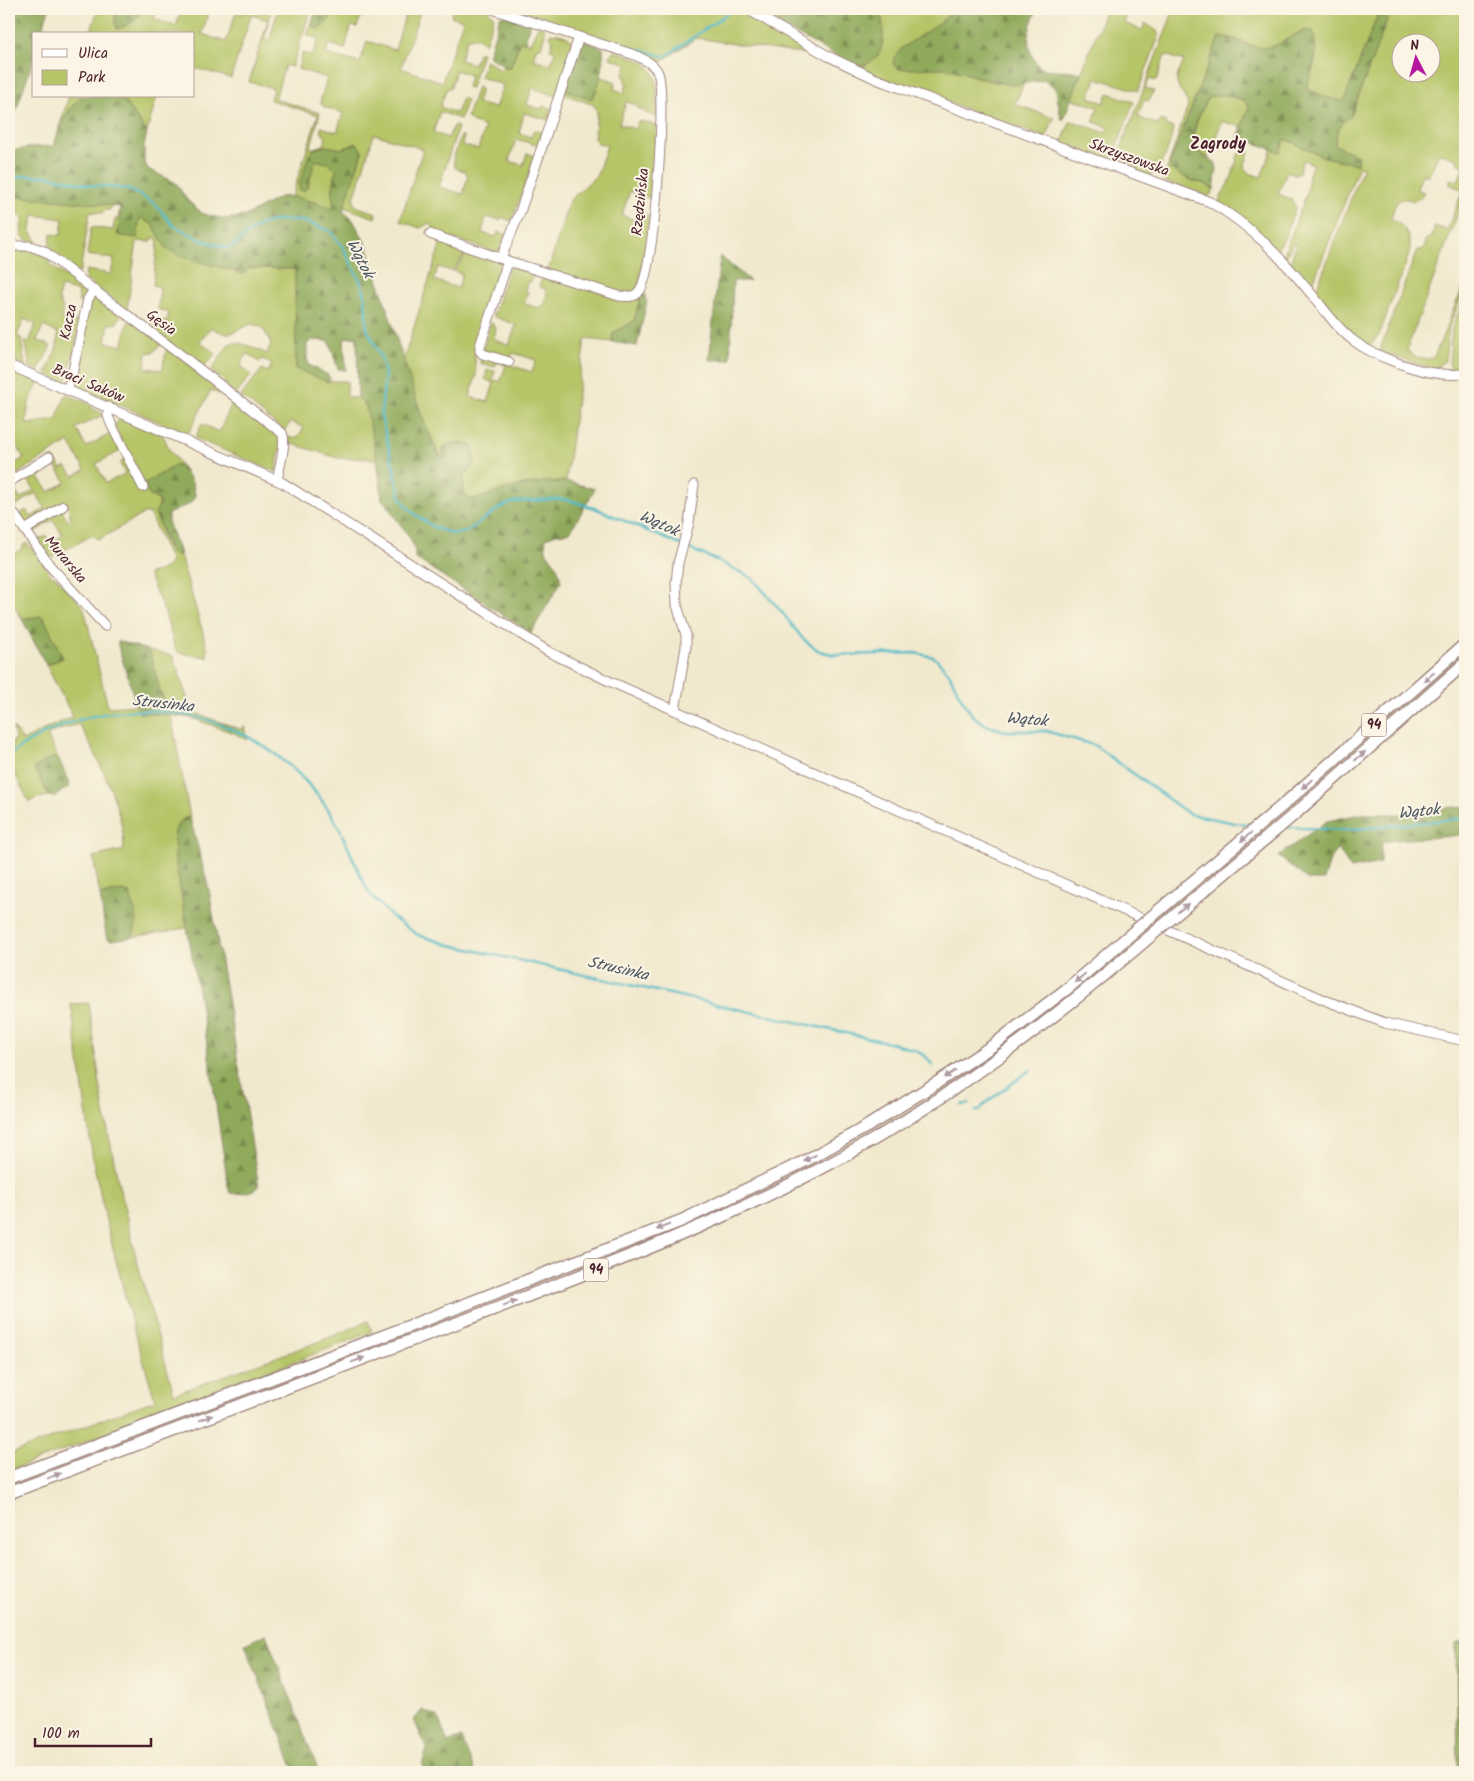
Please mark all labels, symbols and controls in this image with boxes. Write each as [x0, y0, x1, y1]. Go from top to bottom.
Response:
legend [32, 32, 195, 98]
north arrow [1392, 32, 1442, 82]
text: N [1409, 35, 1420, 57]
text: Ulica [78, 42, 108, 66]
text: Park [78, 66, 106, 90]
street label: Skrzyszowska [1085, 132, 1173, 184]
district label: Zagrody [1190, 132, 1247, 157]
street label: Rzędzińska [626, 167, 656, 237]
water label: Wątok [340, 235, 382, 285]
street label: Kacza [53, 302, 85, 342]
street label: Gęsia [141, 304, 181, 342]
street label: Braci Saków [48, 358, 129, 410]
water label: Wątok [635, 504, 685, 545]
street label: Murarska [38, 531, 92, 589]
one-way arrow [1423, 671, 1435, 683]
water label: Strusinka [131, 688, 197, 720]
water label: Wątok [1005, 706, 1051, 734]
road number: 94 [1362, 714, 1386, 736]
one-way arrow [1354, 750, 1366, 762]
one-way arrow [1301, 779, 1314, 790]
water label: Wątok [1397, 797, 1443, 827]
one-way arrow [1239, 831, 1252, 842]
one-way arrow [1177, 903, 1190, 914]
water label: Strusinka [585, 950, 652, 988]
one-way arrow [1074, 972, 1087, 983]
one-way arrow [943, 1069, 956, 1079]
one-way arrow [803, 1154, 818, 1162]
one-way arrow [656, 1224, 671, 1231]
road number: 94 [584, 1258, 608, 1282]
one-way arrow [503, 1299, 518, 1307]
one-way arrow [351, 1356, 365, 1364]
one-way arrow [199, 1414, 214, 1422]
one-way arrow [47, 1472, 62, 1479]
scale bar [35, 1716, 151, 1748]
text: 100 m [42, 1722, 80, 1746]

